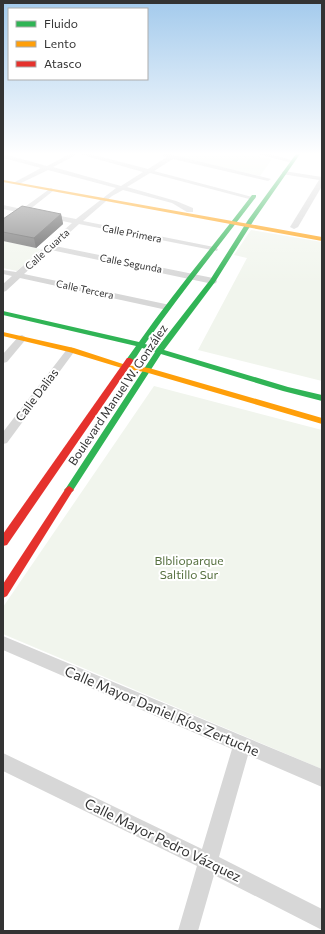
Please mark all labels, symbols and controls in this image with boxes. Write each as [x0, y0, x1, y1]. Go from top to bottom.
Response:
legend [8, 8, 148, 80]
text: Fluido [44, 16, 78, 30]
text: Lento [44, 36, 76, 50]
text: Atasco [44, 56, 82, 70]
street label: Calle Primera [101, 221, 163, 245]
street label: Calle Cuarta [22, 226, 72, 272]
street label: Calle Segunda [99, 251, 163, 275]
street label: Calle Tercera [55, 277, 115, 301]
street label: Boulevard Manuel W. González [65, 321, 170, 468]
street label: Calle Dalias [12, 365, 61, 423]
park label: Blblioparque Saltillo Sur [154, 553, 224, 581]
street label: Calle Mayor Daniel Ríos Zertuche [62, 662, 262, 759]
street label: Calle Mayor Pedro Vázquez [82, 794, 244, 885]

